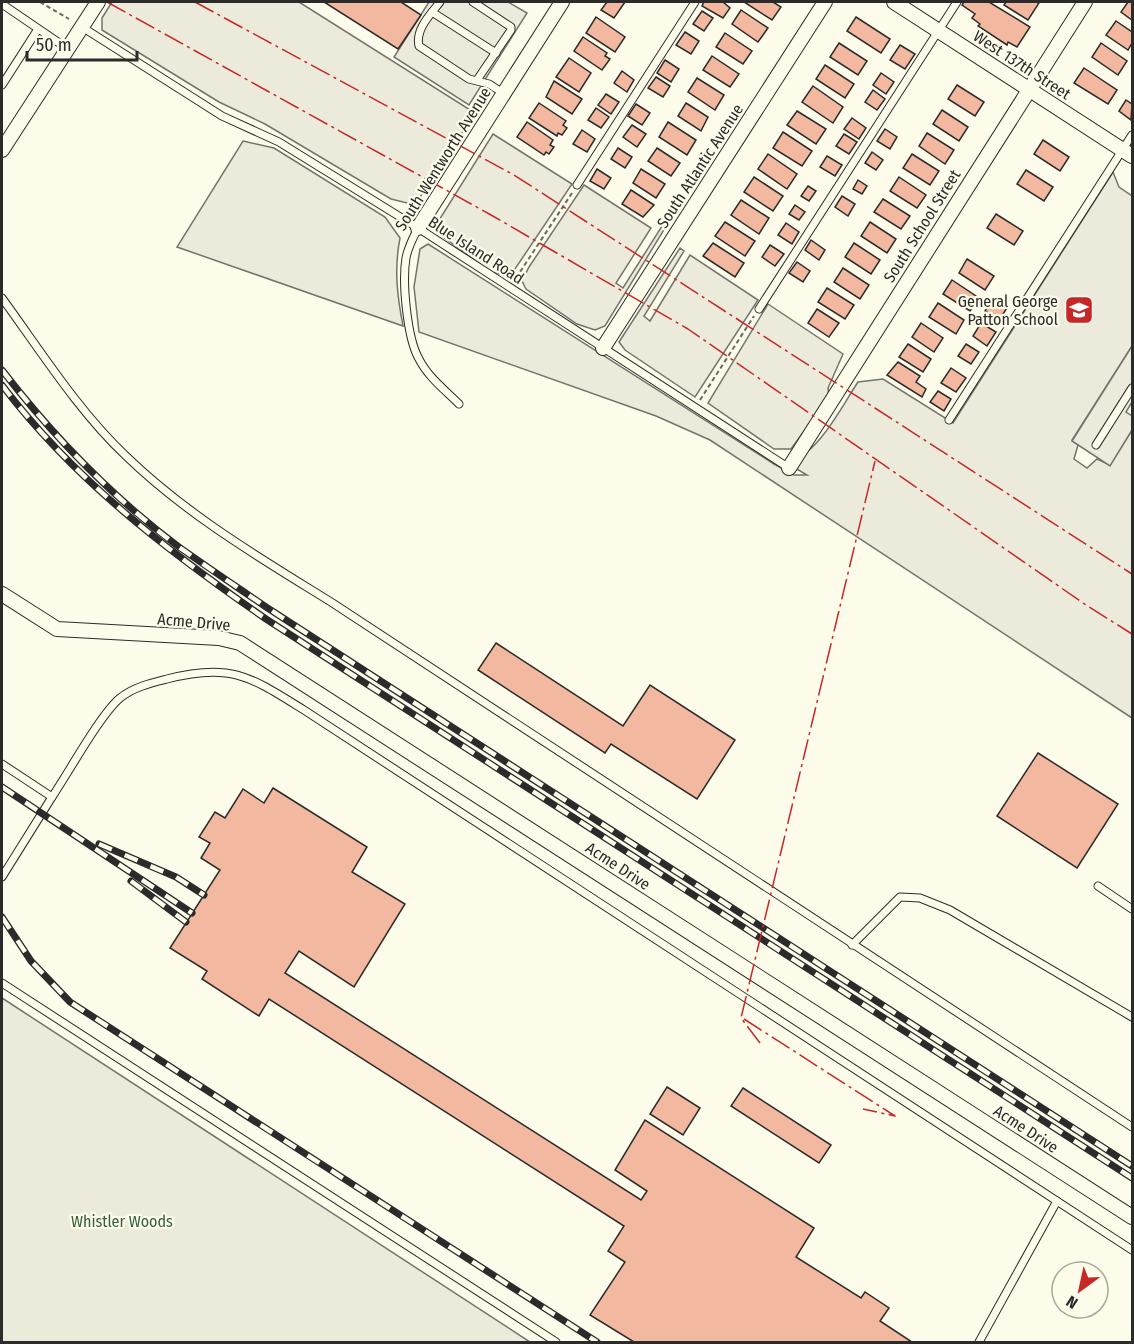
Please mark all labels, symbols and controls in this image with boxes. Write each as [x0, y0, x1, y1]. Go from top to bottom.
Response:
scale bar [27, 24, 136, 62]
street label: West 137th Street [970, 26, 1075, 104]
text: 50 m [36, 34, 72, 56]
street label: South Wentworth Avenue [391, 84, 495, 234]
street label: South Atlantic Avenue [653, 100, 747, 232]
street label: South School Street [880, 165, 965, 286]
street label: Blue Island Road [425, 212, 527, 288]
place label: General George Patton School [958, 292, 1058, 329]
school or university icon: General George Patton School [1063, 294, 1095, 326]
street label: Acme Drive [157, 609, 231, 635]
street label: Acme Drive [582, 838, 654, 894]
street label: Acme Drive [990, 1101, 1062, 1157]
park label: Whistler Woods [71, 1212, 173, 1231]
north arrow [1050, 1260, 1110, 1320]
text: N [1063, 1292, 1081, 1313]

